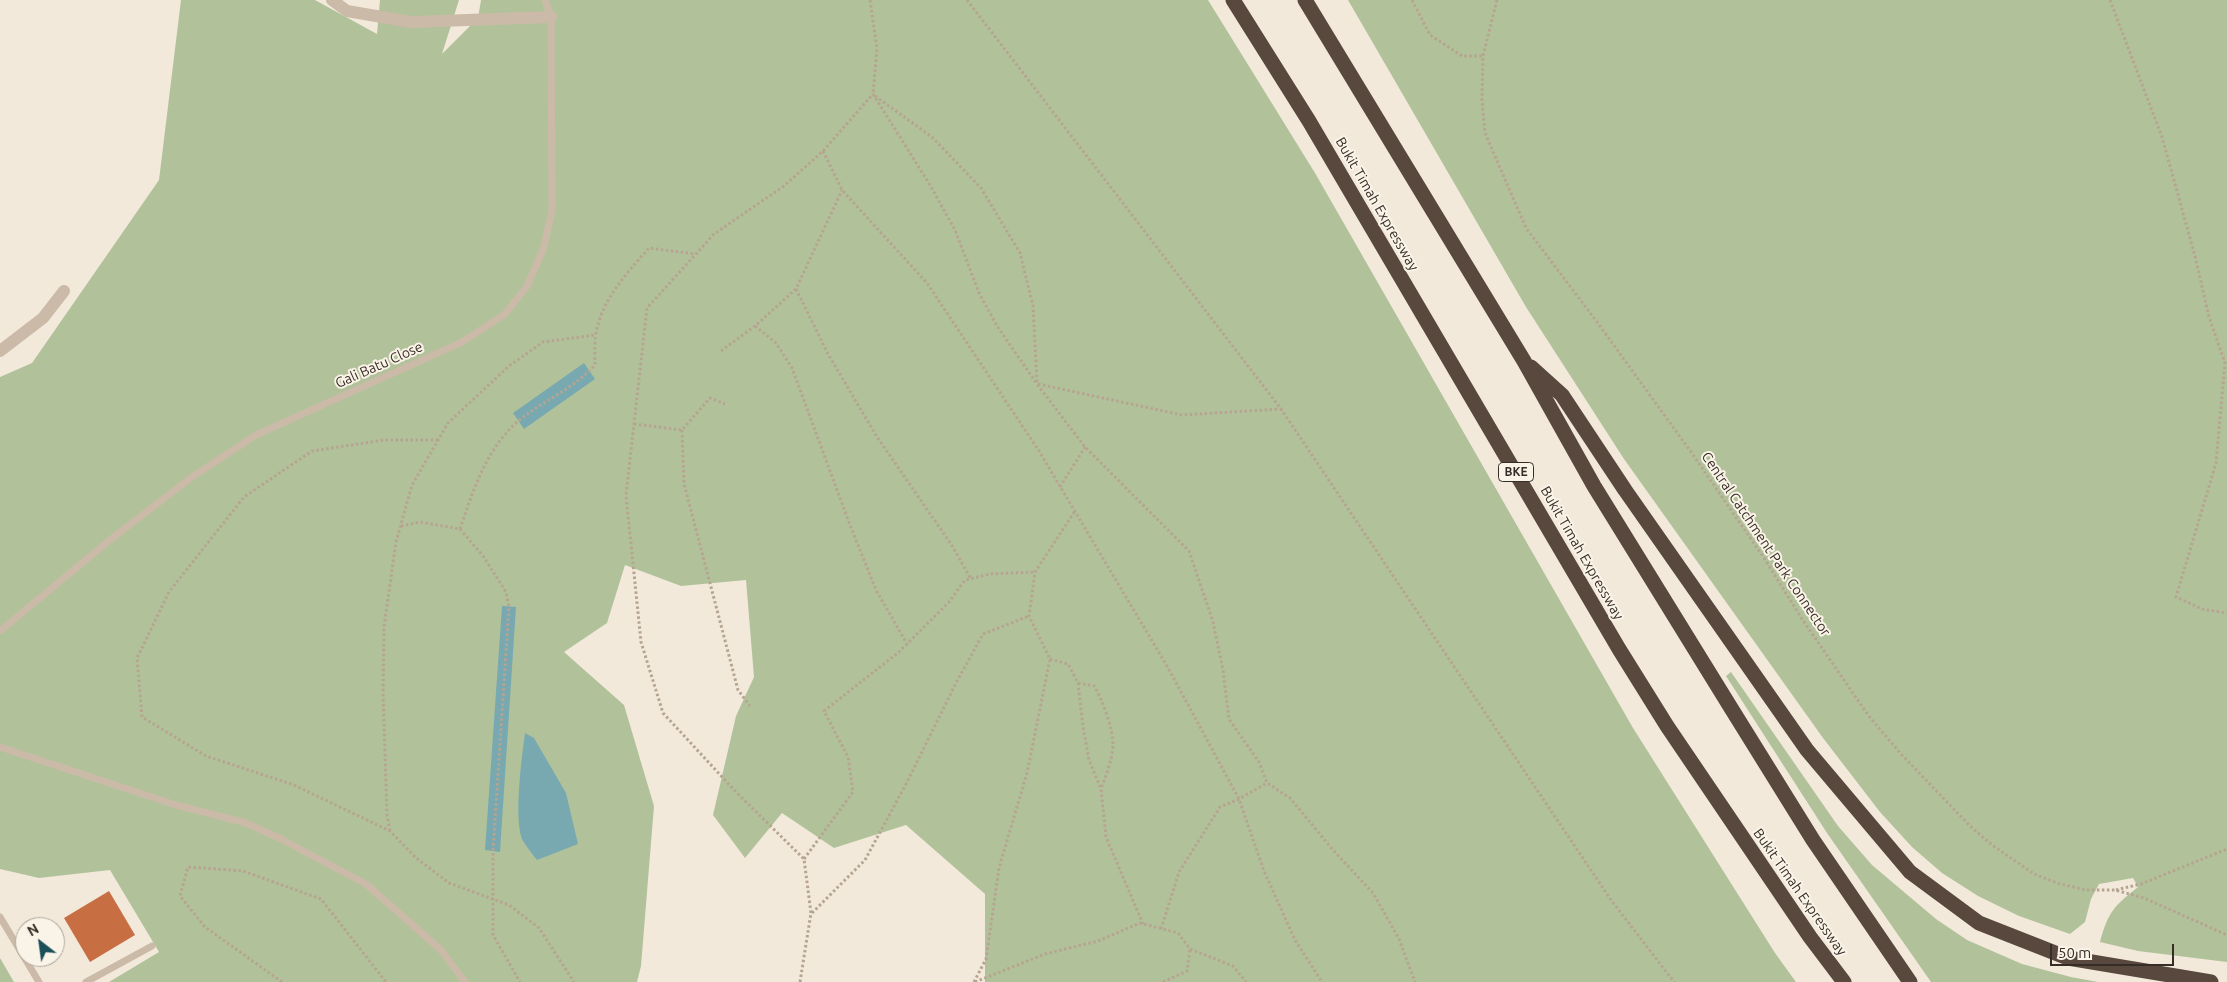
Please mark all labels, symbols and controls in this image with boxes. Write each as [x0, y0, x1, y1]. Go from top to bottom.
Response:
street label: Bukit Timah Expressway [1332, 134, 1422, 274]
street label: Gali Batu Close [333, 338, 425, 392]
street label: Central Catchment Park Connector [1698, 449, 1834, 639]
road number: BKE [1498, 462, 1534, 482]
street label: Bukit Timah Expressway [1537, 483, 1627, 623]
street label: Bukit Timah Expressway [1750, 825, 1850, 959]
north arrow [15, 917, 65, 967]
text: N [24, 920, 42, 939]
scale bar [2052, 934, 2176, 966]
text: 50 m [2058, 944, 2091, 961]

